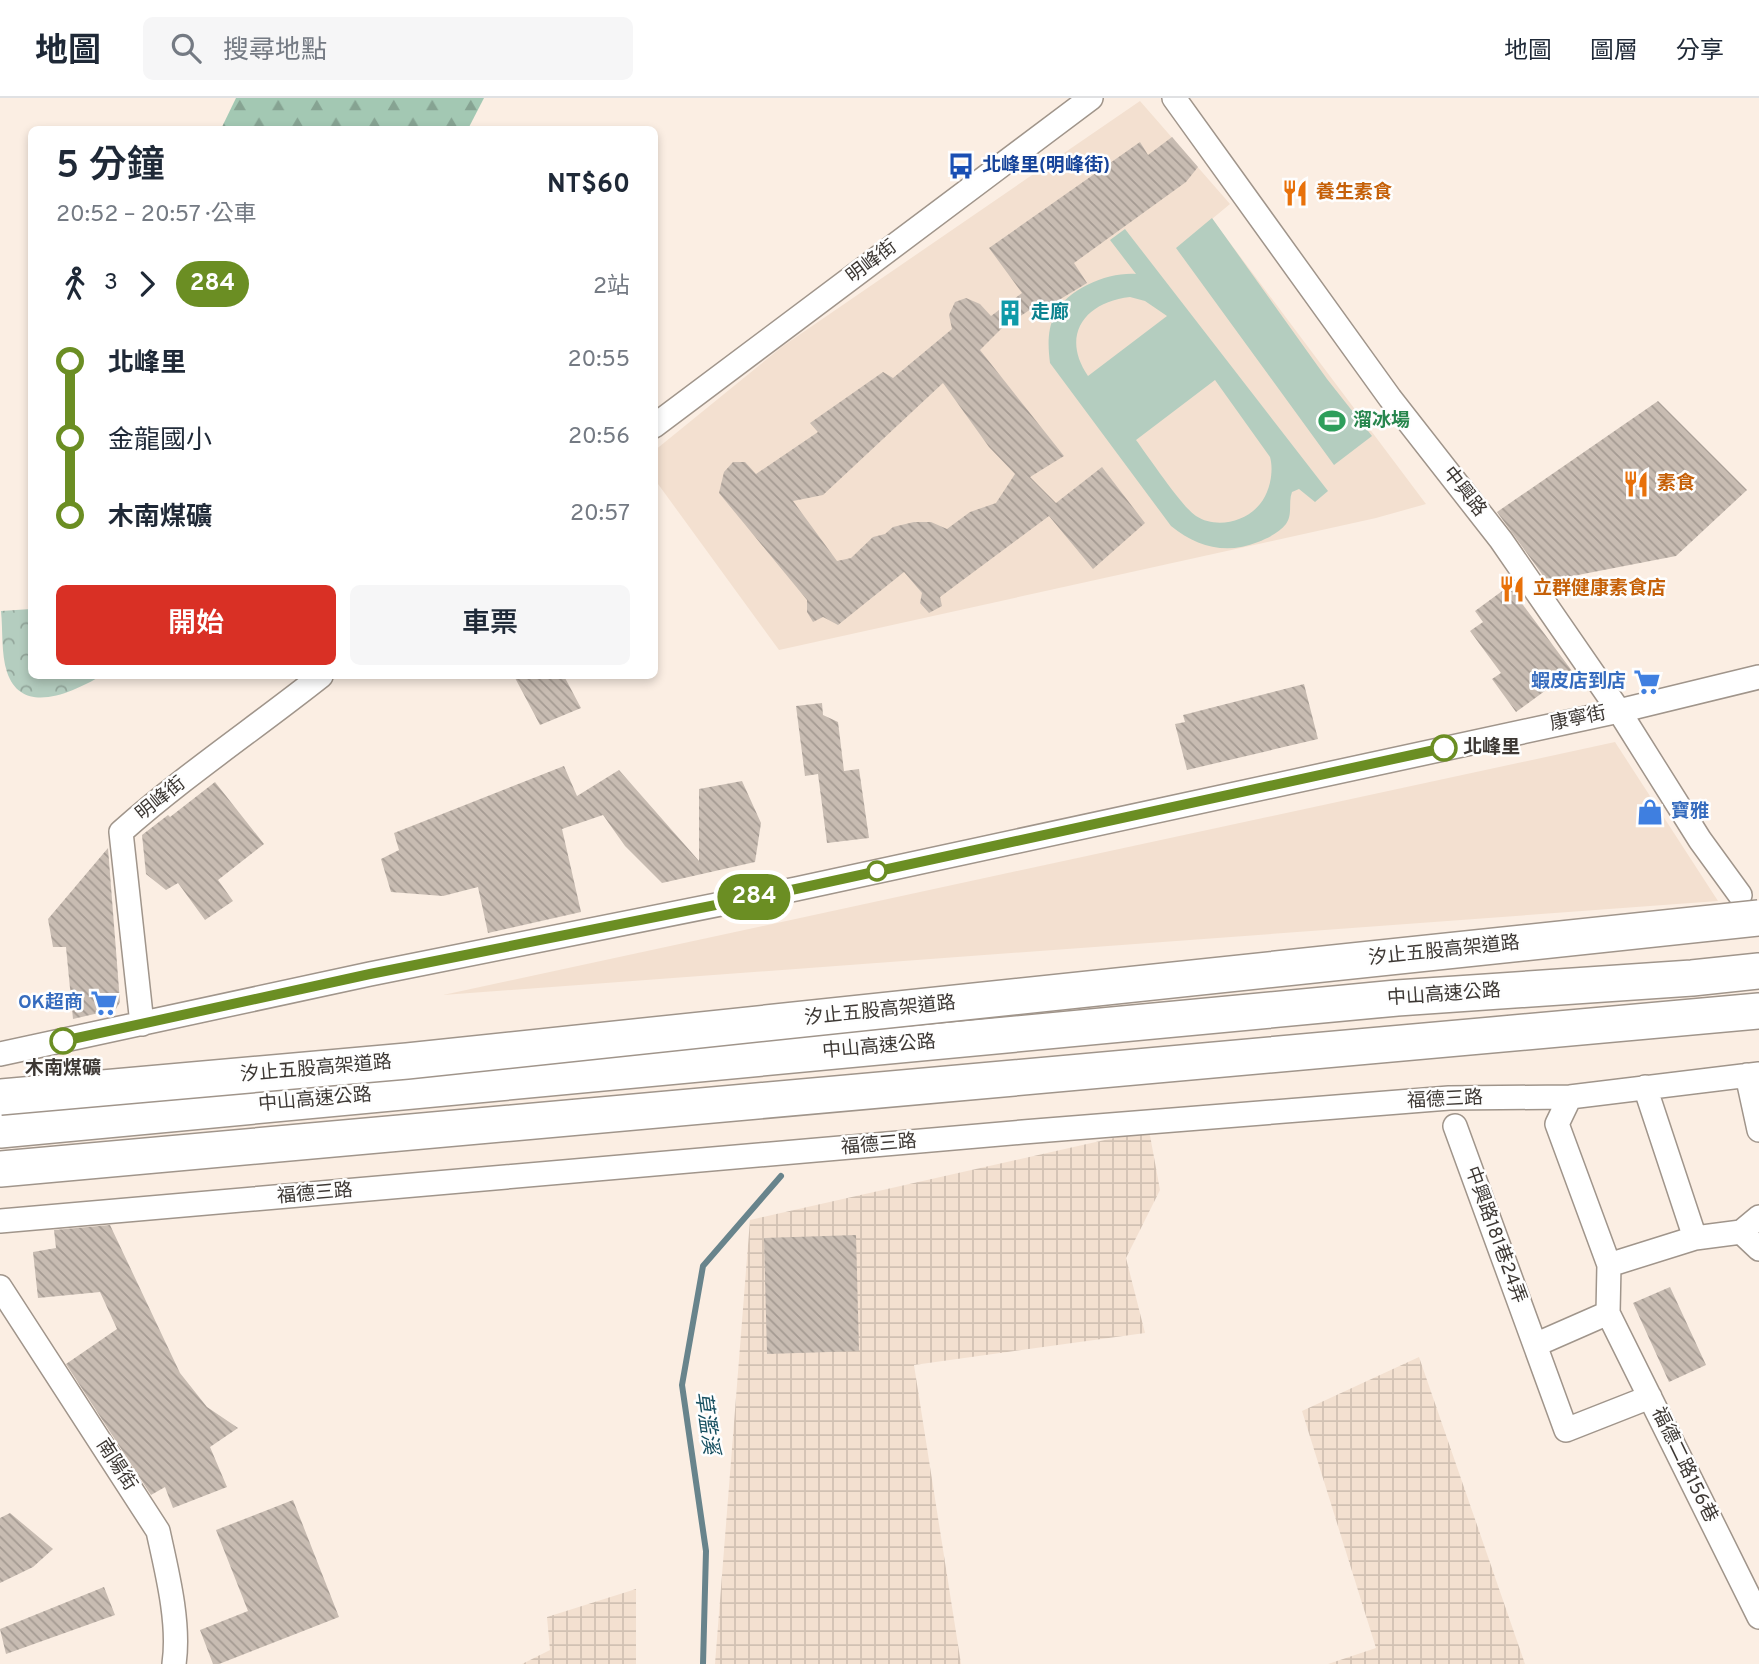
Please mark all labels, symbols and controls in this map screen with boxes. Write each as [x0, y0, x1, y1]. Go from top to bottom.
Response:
search box [143, 17, 633, 80]
icon: search [167, 29, 205, 67]
text: 地圖 [35, 32, 101, 74]
text: 搜尋地點 [223, 35, 327, 68]
text: 地圖 [1504, 37, 1552, 67]
text: 圖層 [1590, 37, 1638, 67]
text: 分享 [1676, 37, 1724, 67]
text: 5 分鐘 [56, 143, 165, 192]
bus stop icon: 北峰里(明峰街) [946, 151, 976, 181]
place label: 北峰里(明峰街) [982, 154, 1110, 178]
text: NT$60 [547, 169, 630, 202]
restaurant icon: 養生素食 [1280, 178, 1310, 208]
place label: 養生素食 [1316, 181, 1392, 205]
text: 20:52 – 20:57 · 公車 [56, 201, 257, 230]
street label: 明峰街 [842, 235, 902, 289]
icon: walk [56, 265, 94, 303]
icon: forward [128, 265, 166, 303]
text: 3 [104, 269, 118, 298]
text: 284 [190, 269, 235, 299]
text: 2站 [593, 273, 630, 302]
building icon: 走廊 [995, 298, 1025, 328]
place label: 走廊 [1031, 301, 1069, 325]
text: 20:55 [567, 346, 630, 375]
text: 北峰里 [108, 348, 186, 381]
sports icon: 溜冰場 [1317, 406, 1347, 436]
place label: 溜冰場 [1353, 409, 1410, 433]
text: 20:56 [568, 423, 630, 452]
text: 金龍國小 [108, 425, 212, 458]
street label: 中興路 [1437, 462, 1491, 522]
restaurant icon: 素食 [1621, 469, 1651, 499]
place label: 素食 [1657, 472, 1695, 496]
text: 20:57 [570, 500, 630, 529]
text: 木南煤礦 [108, 502, 212, 535]
restaurant icon: 立群健康素食店 [1497, 574, 1527, 604]
place label: 立群健康素食店 [1533, 577, 1666, 601]
button: 開始 [56, 585, 336, 665]
button: 車票 [350, 585, 630, 665]
supermarket icon: 蝦皮店到店 [1632, 667, 1662, 697]
place label: 蝦皮店到店 [1531, 670, 1626, 694]
street label: 康寧街 [1548, 701, 1608, 737]
marker: 北峰里 [1431, 735, 1457, 761]
place label: 北峰里 [1463, 736, 1520, 760]
street label: 明峰街 [131, 772, 191, 826]
shop icon: 寶雅 [1635, 797, 1665, 827]
place label: 寶雅 [1671, 800, 1709, 824]
unlabelled marker [867, 861, 887, 881]
line badge: 284 [714, 874, 794, 920]
text: 284 [731, 882, 777, 912]
street label: 汐止五股高架道路 [1367, 931, 1521, 971]
street label: 中山高速公路 [1386, 979, 1502, 1011]
supermarket icon: OK超商 [89, 988, 119, 1018]
place label: OK超商 [18, 991, 83, 1015]
street label: 汐止五股高架道路 [803, 991, 957, 1031]
marker: 木南煤礦 [50, 1028, 76, 1054]
street label: 中山高速公路 [821, 1030, 937, 1064]
street label: 汐止五股高架道路 [239, 1050, 393, 1088]
place label: 木南煤礦 [25, 1057, 101, 1081]
street label: 中山高速公路 [257, 1083, 373, 1117]
street label: 福德三路 [1406, 1086, 1484, 1114]
street label: 福德三路 [840, 1130, 918, 1160]
street label: 中興路181巷24弄 [1459, 1163, 1531, 1307]
street label: 福德三路 [276, 1179, 354, 1209]
water label: 草濫溪 [688, 1390, 724, 1459]
street label: 福德二路156巷 [1646, 1403, 1722, 1527]
street label: 南陽街 [90, 1435, 142, 1495]

